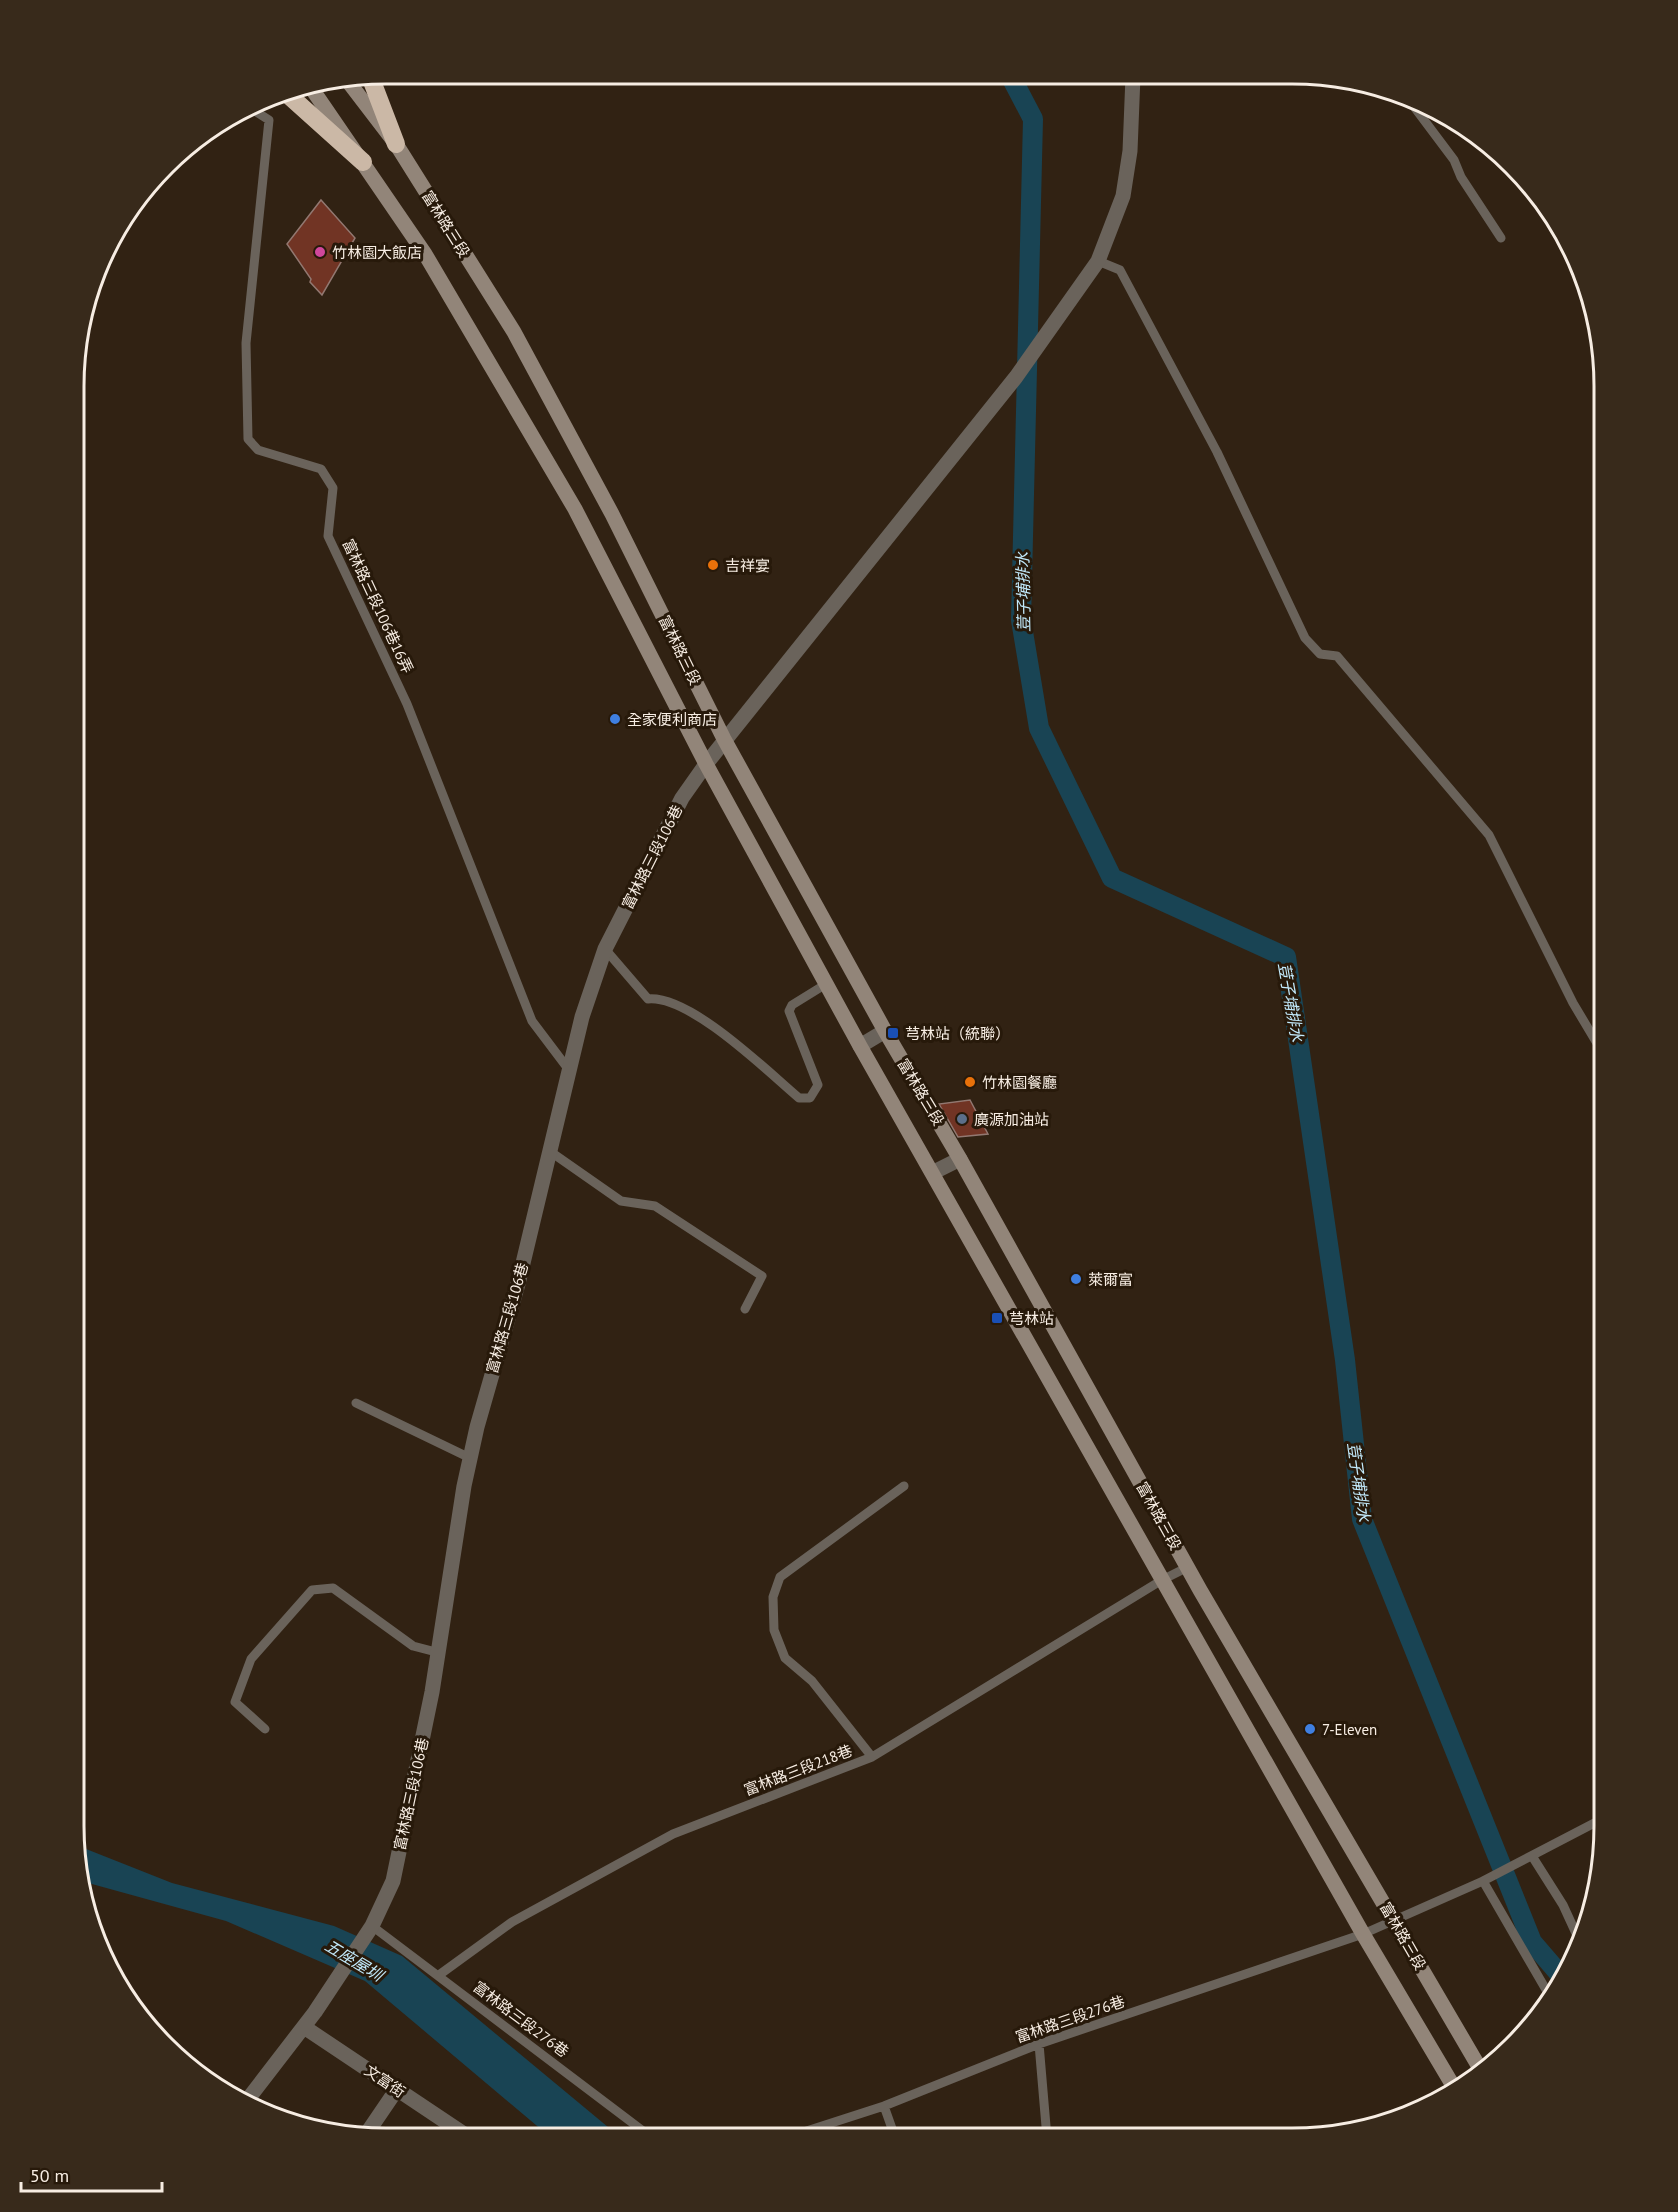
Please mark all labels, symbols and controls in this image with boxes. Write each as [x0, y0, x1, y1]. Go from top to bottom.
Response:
street label: 富林路三段 [418, 187, 474, 261]
place label: 竹林園大飯店 [332, 243, 422, 262]
marker: 竹林園大飯店 [313, 245, 327, 259]
street label: 富林路三段106巷16弄 [339, 536, 417, 676]
water label: 荳子埔排水 [1012, 551, 1034, 632]
place label: 吉祥宴 [725, 556, 770, 575]
marker: 吉祥宴 [706, 558, 720, 572]
street label: 富林路三段 [655, 612, 705, 688]
place label: 全家便利商店 [627, 710, 717, 729]
marker: 全家便利商店 [608, 712, 622, 726]
street label: 富林路三段106巷 [618, 802, 686, 912]
water label: 荳子埔排水 [1274, 961, 1308, 1044]
place label: 芎林站（統聯） [905, 1024, 1010, 1043]
marker: 芎林站（統聯） [886, 1026, 900, 1040]
street label: 富林路三段 [894, 1055, 948, 1129]
place label: 竹林園餐廳 [982, 1073, 1057, 1092]
marker: 竹林園餐廳 [963, 1075, 977, 1089]
place label: 廣源加油站 [974, 1110, 1049, 1129]
marker: 廣源加油站 [955, 1112, 969, 1126]
street label: 富林路三段106巷 [482, 1260, 532, 1376]
place label: 萊爾富 [1088, 1270, 1133, 1289]
marker: 萊爾富 [1069, 1272, 1083, 1286]
place label: 芎林站 [1009, 1309, 1054, 1328]
marker: 芎林站 [990, 1311, 1004, 1325]
water label: 荳子埔排水 [1344, 1441, 1375, 1524]
street label: 富林路三段 [1133, 1479, 1185, 1553]
place label: 7-Eleven [1322, 1720, 1377, 1739]
marker: 7-Eleven [1303, 1722, 1317, 1736]
street label: 富林路三段106巷 [390, 1736, 432, 1852]
street label: 富林路三段218巷 [741, 1741, 855, 1799]
street label: 富林路三段 [1376, 1899, 1430, 1973]
water label: 五座屋圳 [321, 1935, 388, 1986]
street label: 富林路三段276巷 [470, 1977, 572, 2061]
street label: 富林路三段276巷 [1013, 1991, 1127, 2047]
street label: 文富街 [361, 2061, 409, 2101]
scale bar [21, 2155, 162, 2193]
text: 50 m [30, 2164, 69, 2187]

